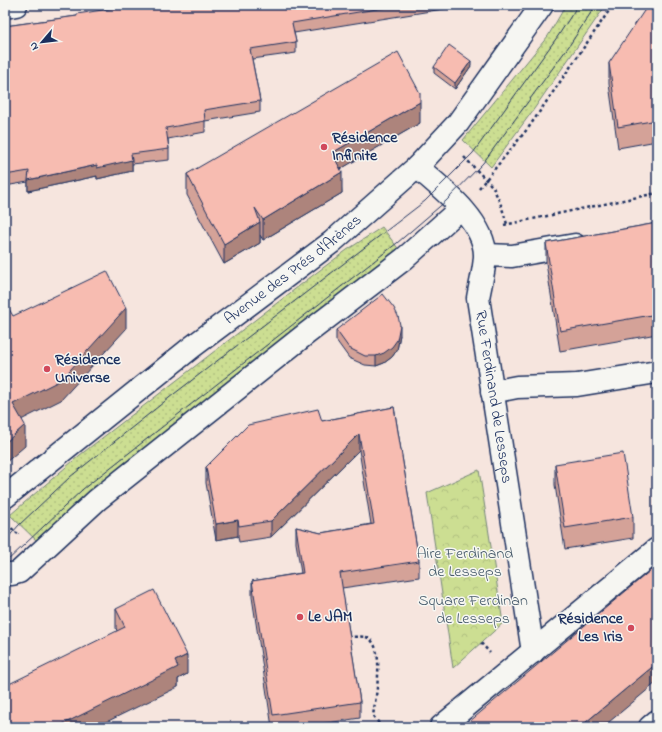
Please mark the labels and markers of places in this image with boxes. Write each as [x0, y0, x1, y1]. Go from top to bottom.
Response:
place label: Résidence Infinite [331, 126, 398, 168]
marker: Résidence Infinite [319, 142, 329, 152]
place label: Résidence Universe [54, 348, 121, 390]
marker: Résidence Universe [42, 364, 52, 374]
place label: Le JAM [308, 605, 353, 629]
place label: Résidence Les Iris [557, 607, 624, 649]
marker: Le JAM [295, 612, 305, 622]
marker: Résidence Les Iris [626, 623, 636, 633]

